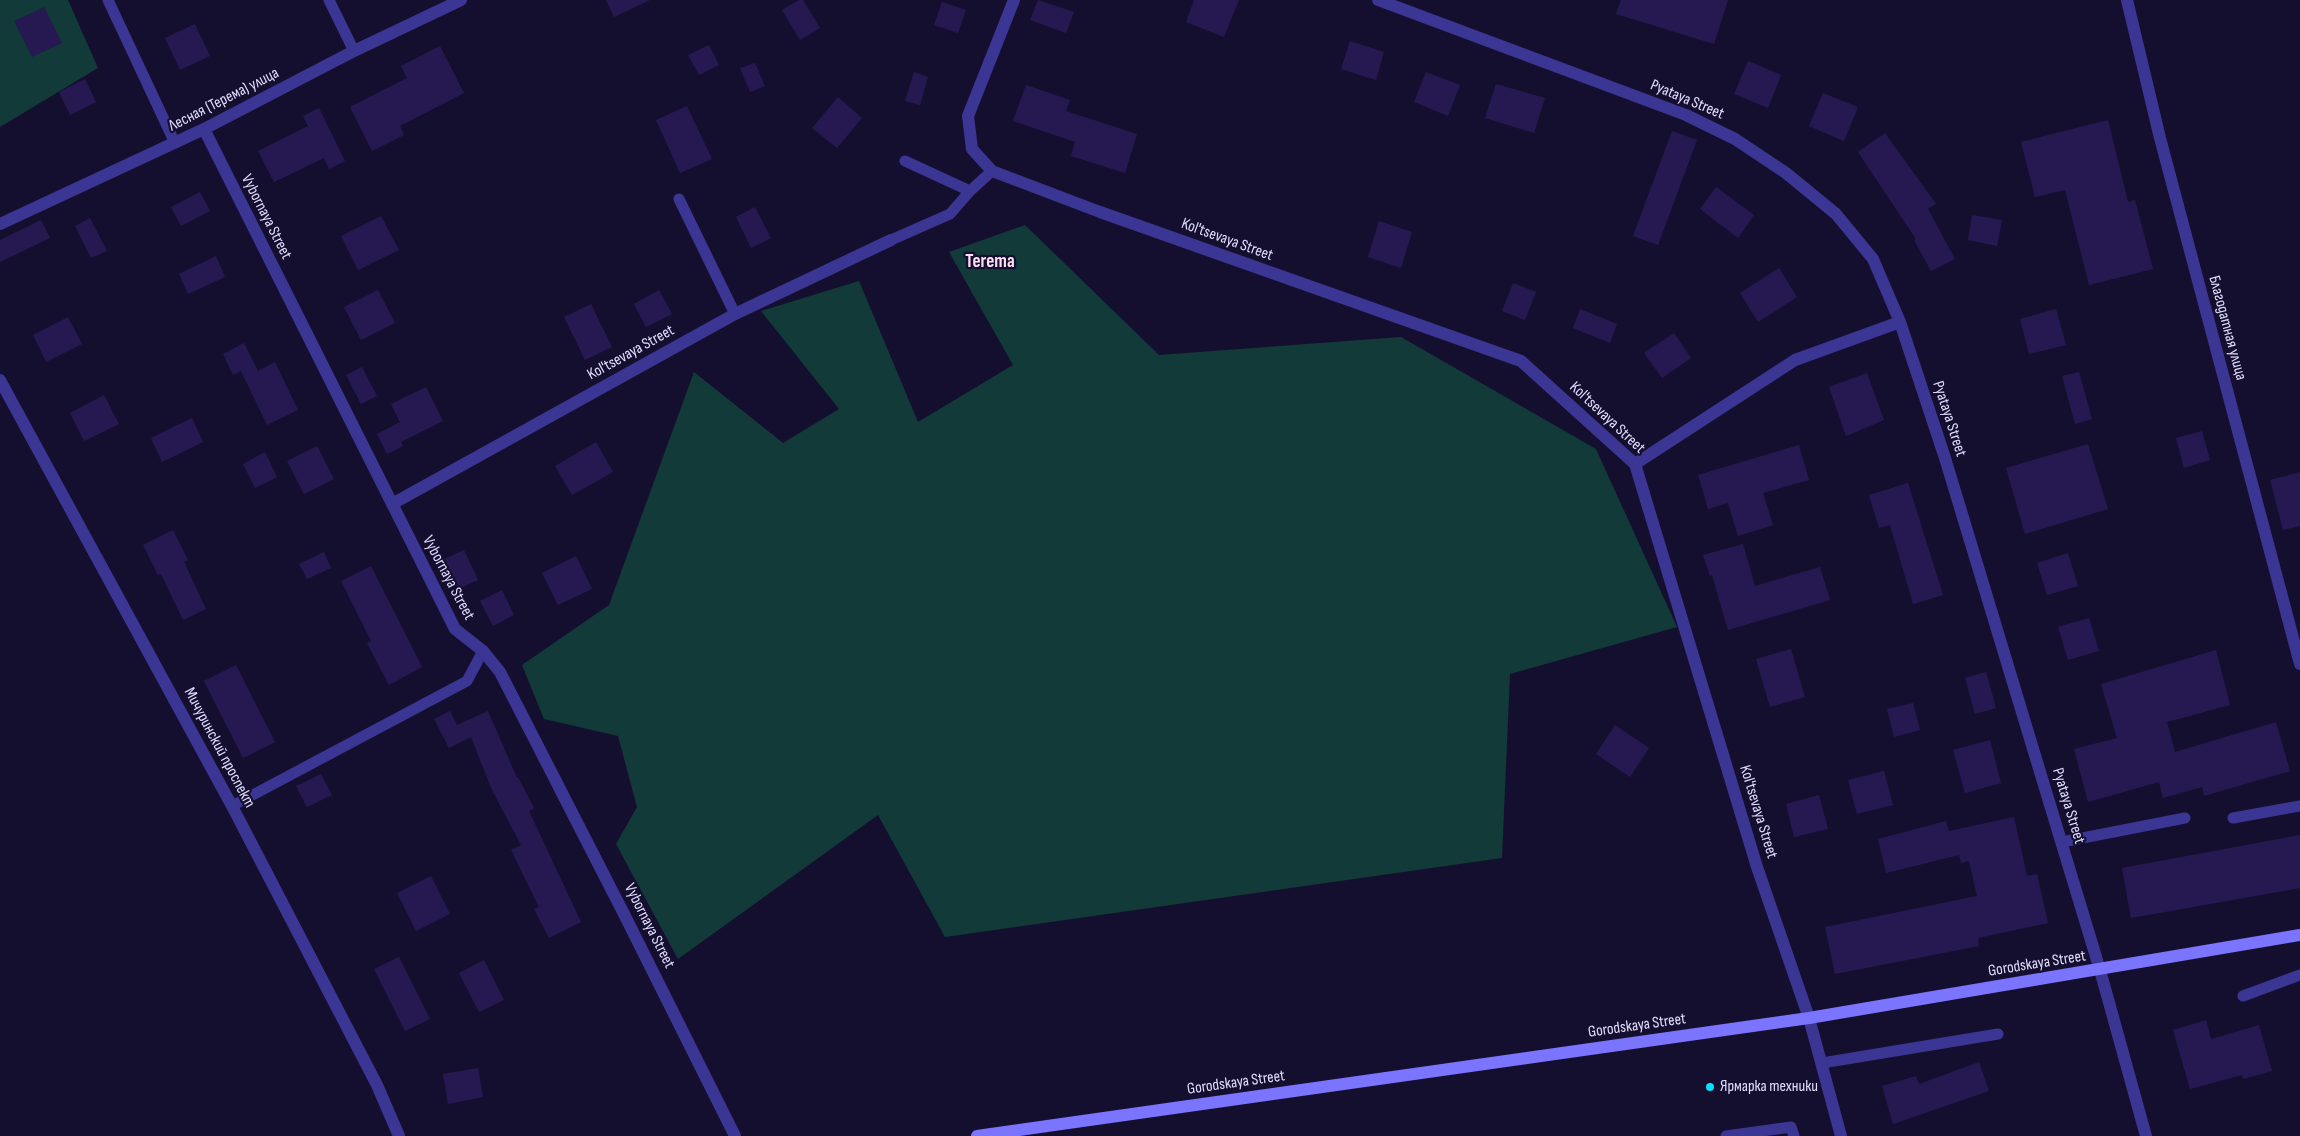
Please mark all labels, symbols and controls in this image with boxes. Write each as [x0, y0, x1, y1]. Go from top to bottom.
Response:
street label: Лесная (Терема) улица [166, 64, 282, 136]
street label: Pyataya Street [1647, 76, 1727, 124]
street label: Vybornaya Street [236, 171, 296, 263]
street label: Kol'tsevaya Street [1178, 215, 1276, 265]
district label: Terema [965, 251, 1015, 273]
street label: Благодатная улица [2204, 274, 2250, 382]
street label: Kol'tsevaya Street [584, 321, 678, 385]
street label: Kol'tsevaya Street [1565, 378, 1649, 458]
street label: Pyataya Street [1928, 379, 1970, 459]
street label: Vybornaya Street [418, 533, 478, 623]
street label: Мичуринский проспект [179, 685, 259, 811]
street label: Kol'tsevaya Street [1735, 763, 1781, 861]
street label: Pyataya Street [2047, 766, 2089, 846]
street label: Vybornaya Street [619, 880, 679, 972]
street label: Gorodskaya Street [1987, 947, 2087, 981]
street label: Gorodskaya Street [1587, 1010, 1687, 1042]
street label: Gorodskaya Street [1186, 1067, 1286, 1099]
place label: Ярмарка техники [1720, 1077, 1818, 1097]
marker: Ярмарка техники [1704, 1081, 1716, 1093]

